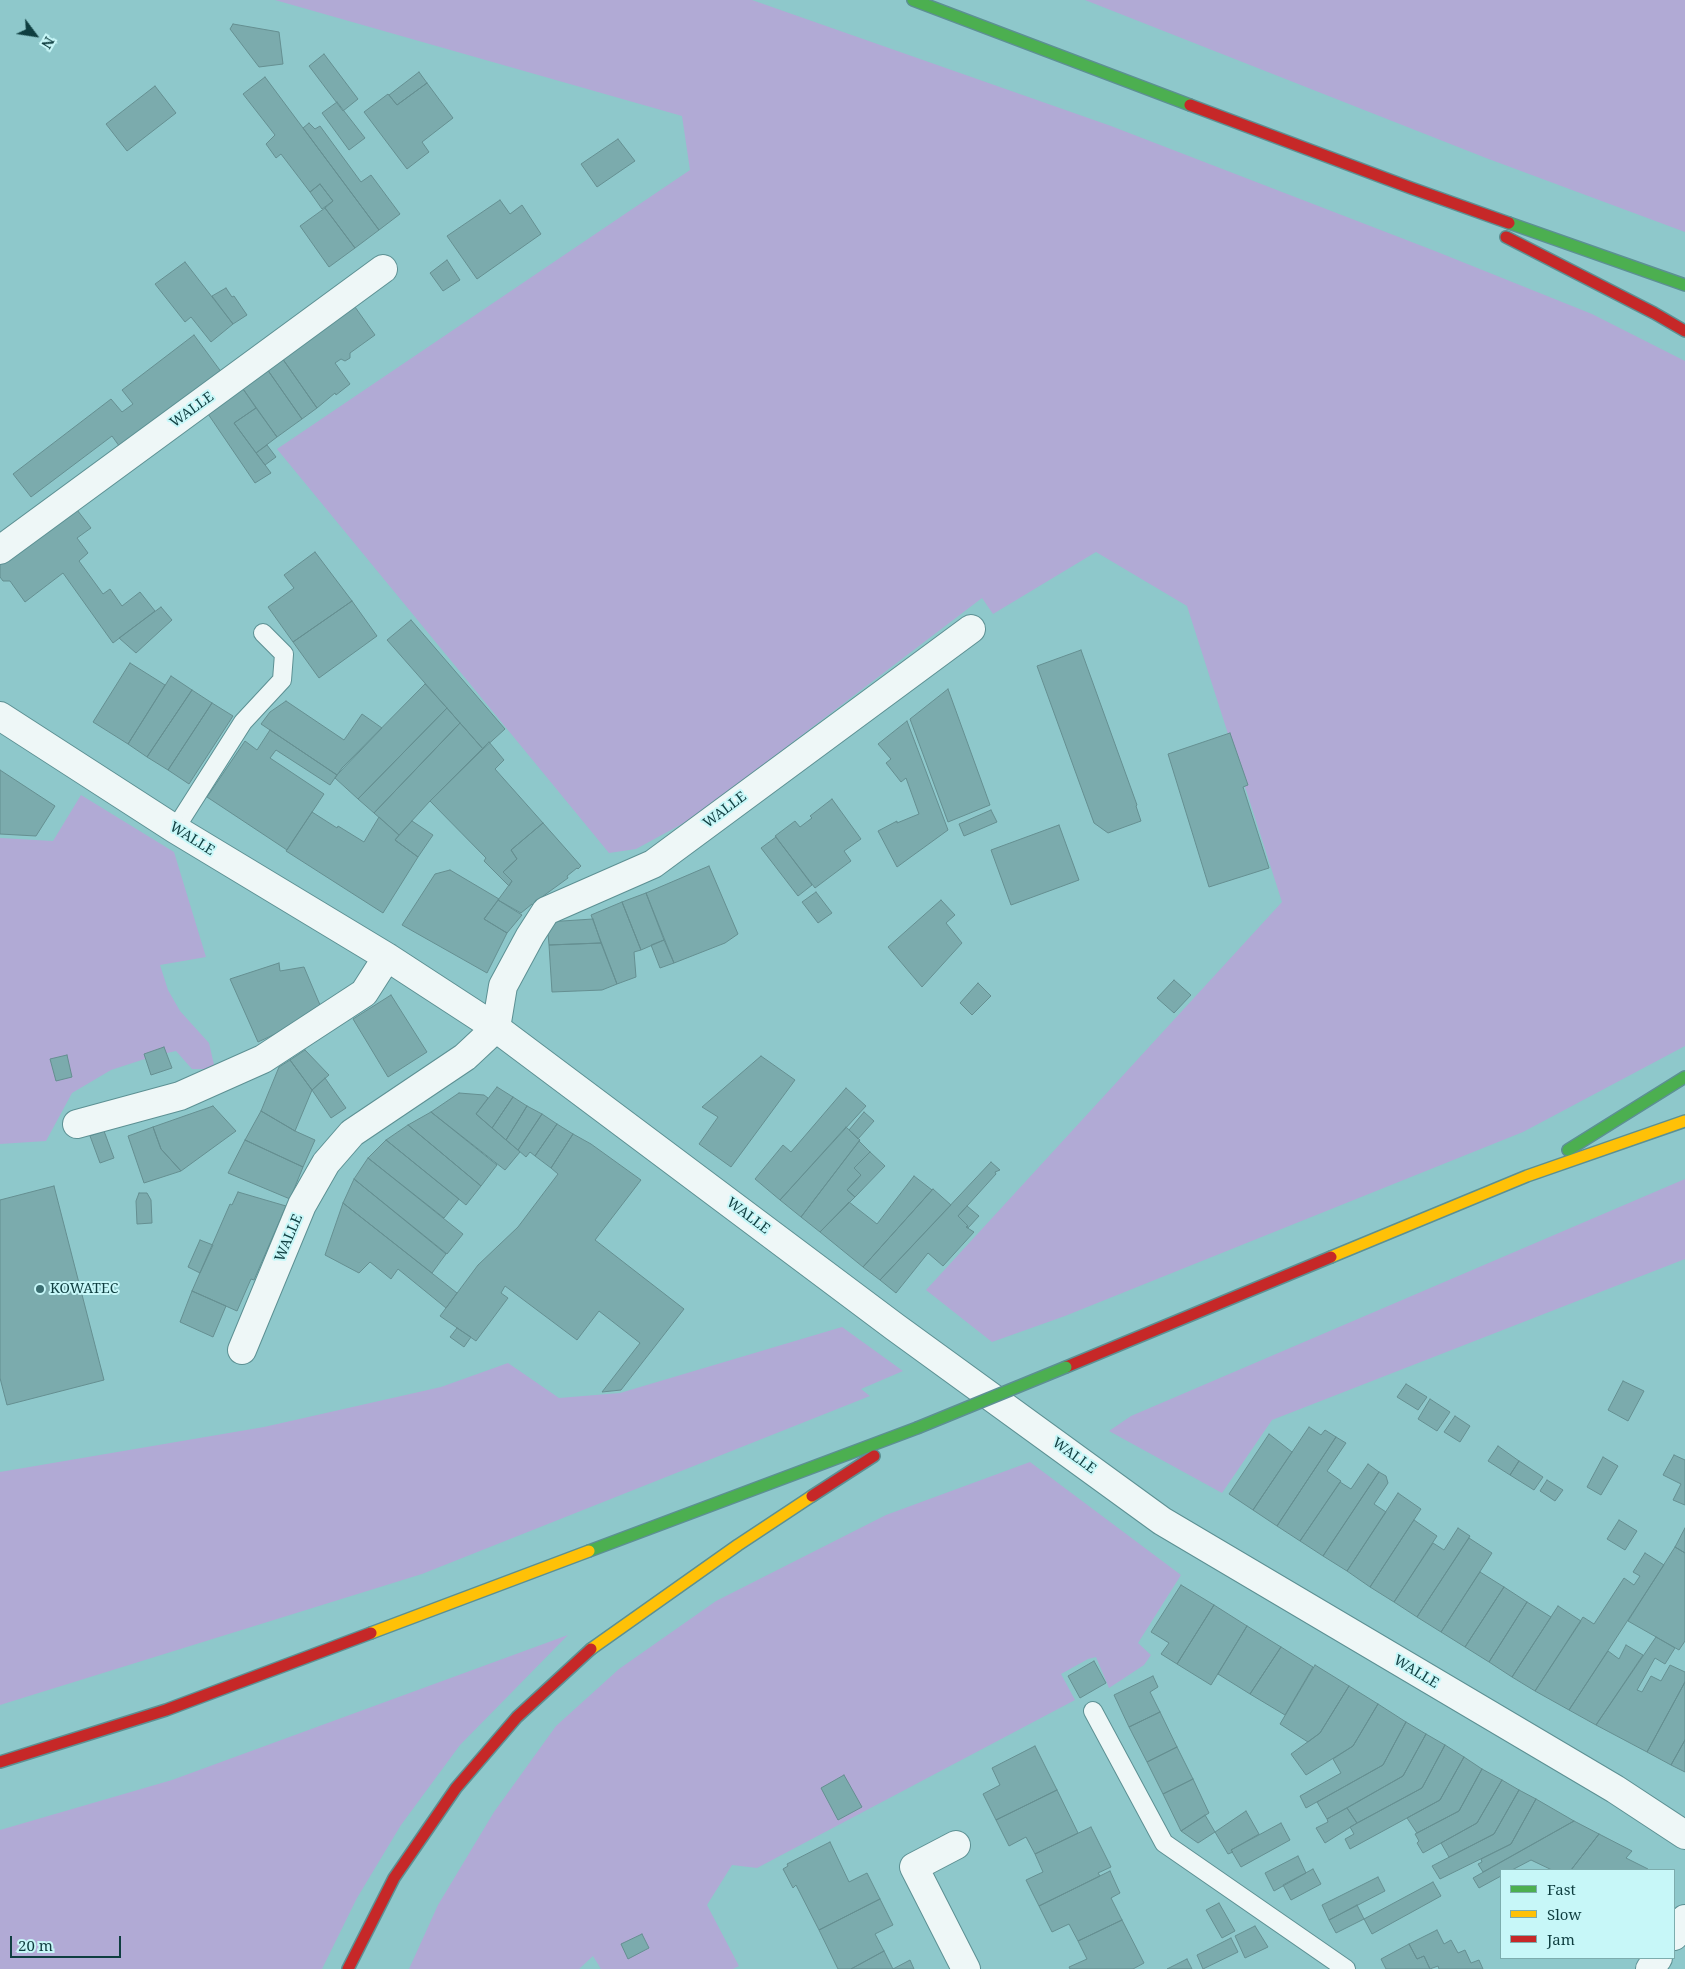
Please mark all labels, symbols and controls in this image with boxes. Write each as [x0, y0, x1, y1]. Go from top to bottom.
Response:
north arrow [10, 10, 60, 60]
text: N [37, 33, 59, 53]
street label: WALLE [167, 389, 217, 431]
street label: WALLE [700, 788, 750, 832]
street label: WALLE [166, 819, 218, 859]
street label: WALLE [723, 1194, 773, 1238]
street label: WALLE [272, 1212, 306, 1264]
place label: KOWATEC [50, 1281, 118, 1297]
marker: KOWATEC [34, 1283, 46, 1295]
street label: WALLE [1049, 1435, 1099, 1477]
street label: WALLE [1390, 1652, 1442, 1692]
legend [1500, 1869, 1675, 1959]
text: Fast [1547, 1879, 1576, 1899]
text: Slow [1547, 1904, 1581, 1924]
scale bar [12, 1926, 124, 1958]
text: Jam [1547, 1929, 1575, 1949]
text: 20 m [18, 1935, 53, 1955]

